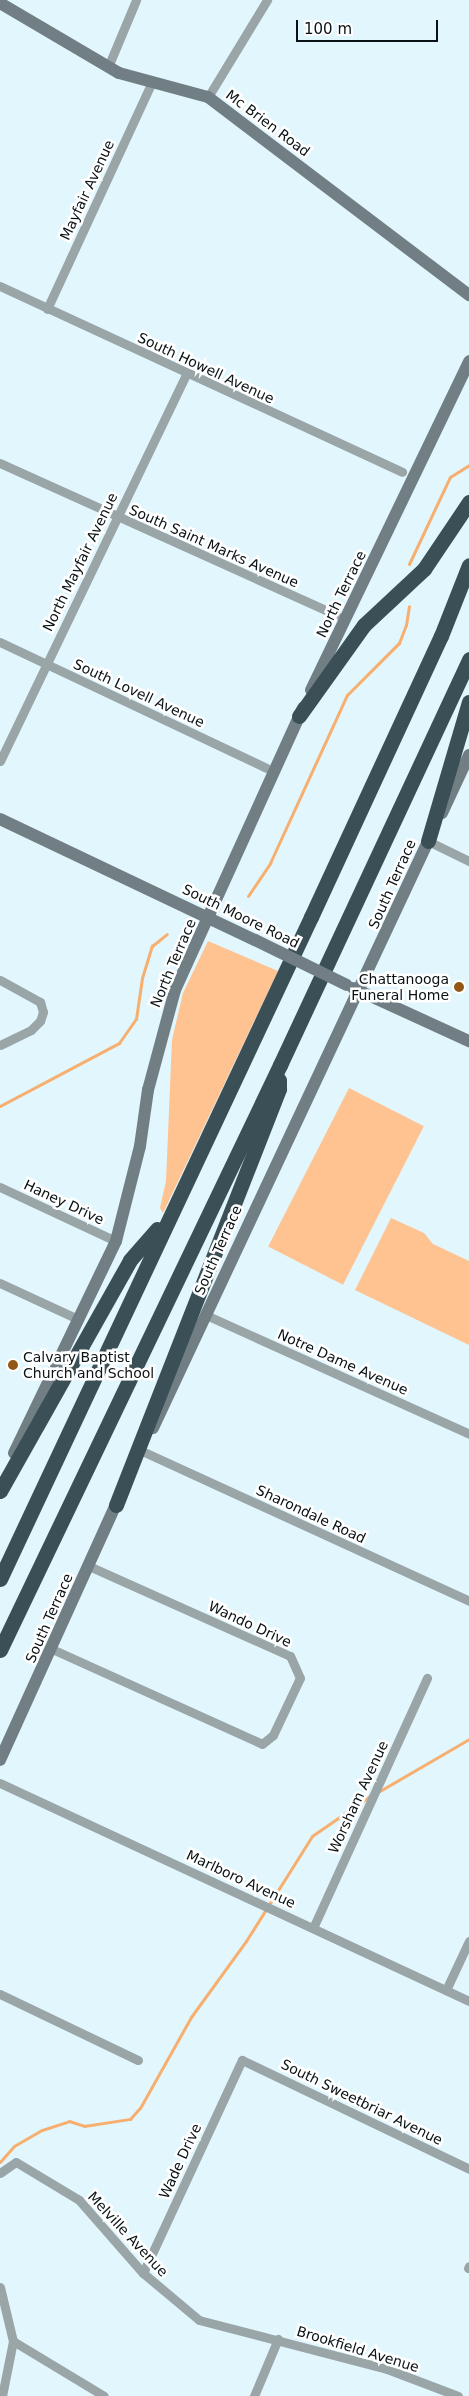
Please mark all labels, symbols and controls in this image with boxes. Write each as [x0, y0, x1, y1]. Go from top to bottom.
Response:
scale bar [299, 10, 442, 42]
text: 100 m [304, 20, 352, 38]
street label: Mc Brien Road [223, 86, 313, 160]
street label: Mayfair Avenue [56, 137, 118, 243]
street label: South Howell Avenue [135, 329, 277, 407]
street label: North Mayfair Avenue [39, 490, 121, 634]
street label: South Saint Marks Avenue [127, 501, 301, 591]
street label: North Terrace [313, 548, 369, 640]
street label: South Lovell Avenue [71, 655, 207, 731]
street label: South Terrace [365, 837, 419, 931]
street label: South Moore Road [180, 880, 302, 952]
street label: North Terrace [147, 916, 199, 1010]
place label: Chattanooga Funeral Home [351, 971, 449, 1004]
marker: Chattanooga Funeral Home [453, 981, 465, 993]
street label: Haney Drive [21, 1176, 107, 1228]
street label: South Terrace [191, 1203, 245, 1297]
street label: Notre Dame Avenue [275, 1326, 411, 1398]
place label: Calvary Baptist Church and School [23, 1349, 154, 1381]
marker: Calvary Baptist Church and School [7, 1359, 19, 1371]
street label: Sharondale Road [254, 1481, 368, 1547]
street label: South Terrace [22, 1571, 76, 1665]
street label: Wando Drive [206, 1597, 294, 1651]
street label: Worsham Avenue [325, 1738, 391, 1856]
street label: Marlboro Avenue [184, 1846, 298, 1912]
street label: South Sweetbriar Avenue [279, 2056, 445, 2148]
street label: Wade Drive [155, 2121, 205, 2201]
street label: Melville Avenue [84, 2188, 172, 2280]
street label: Brookfield Avenue [295, 2322, 421, 2376]

